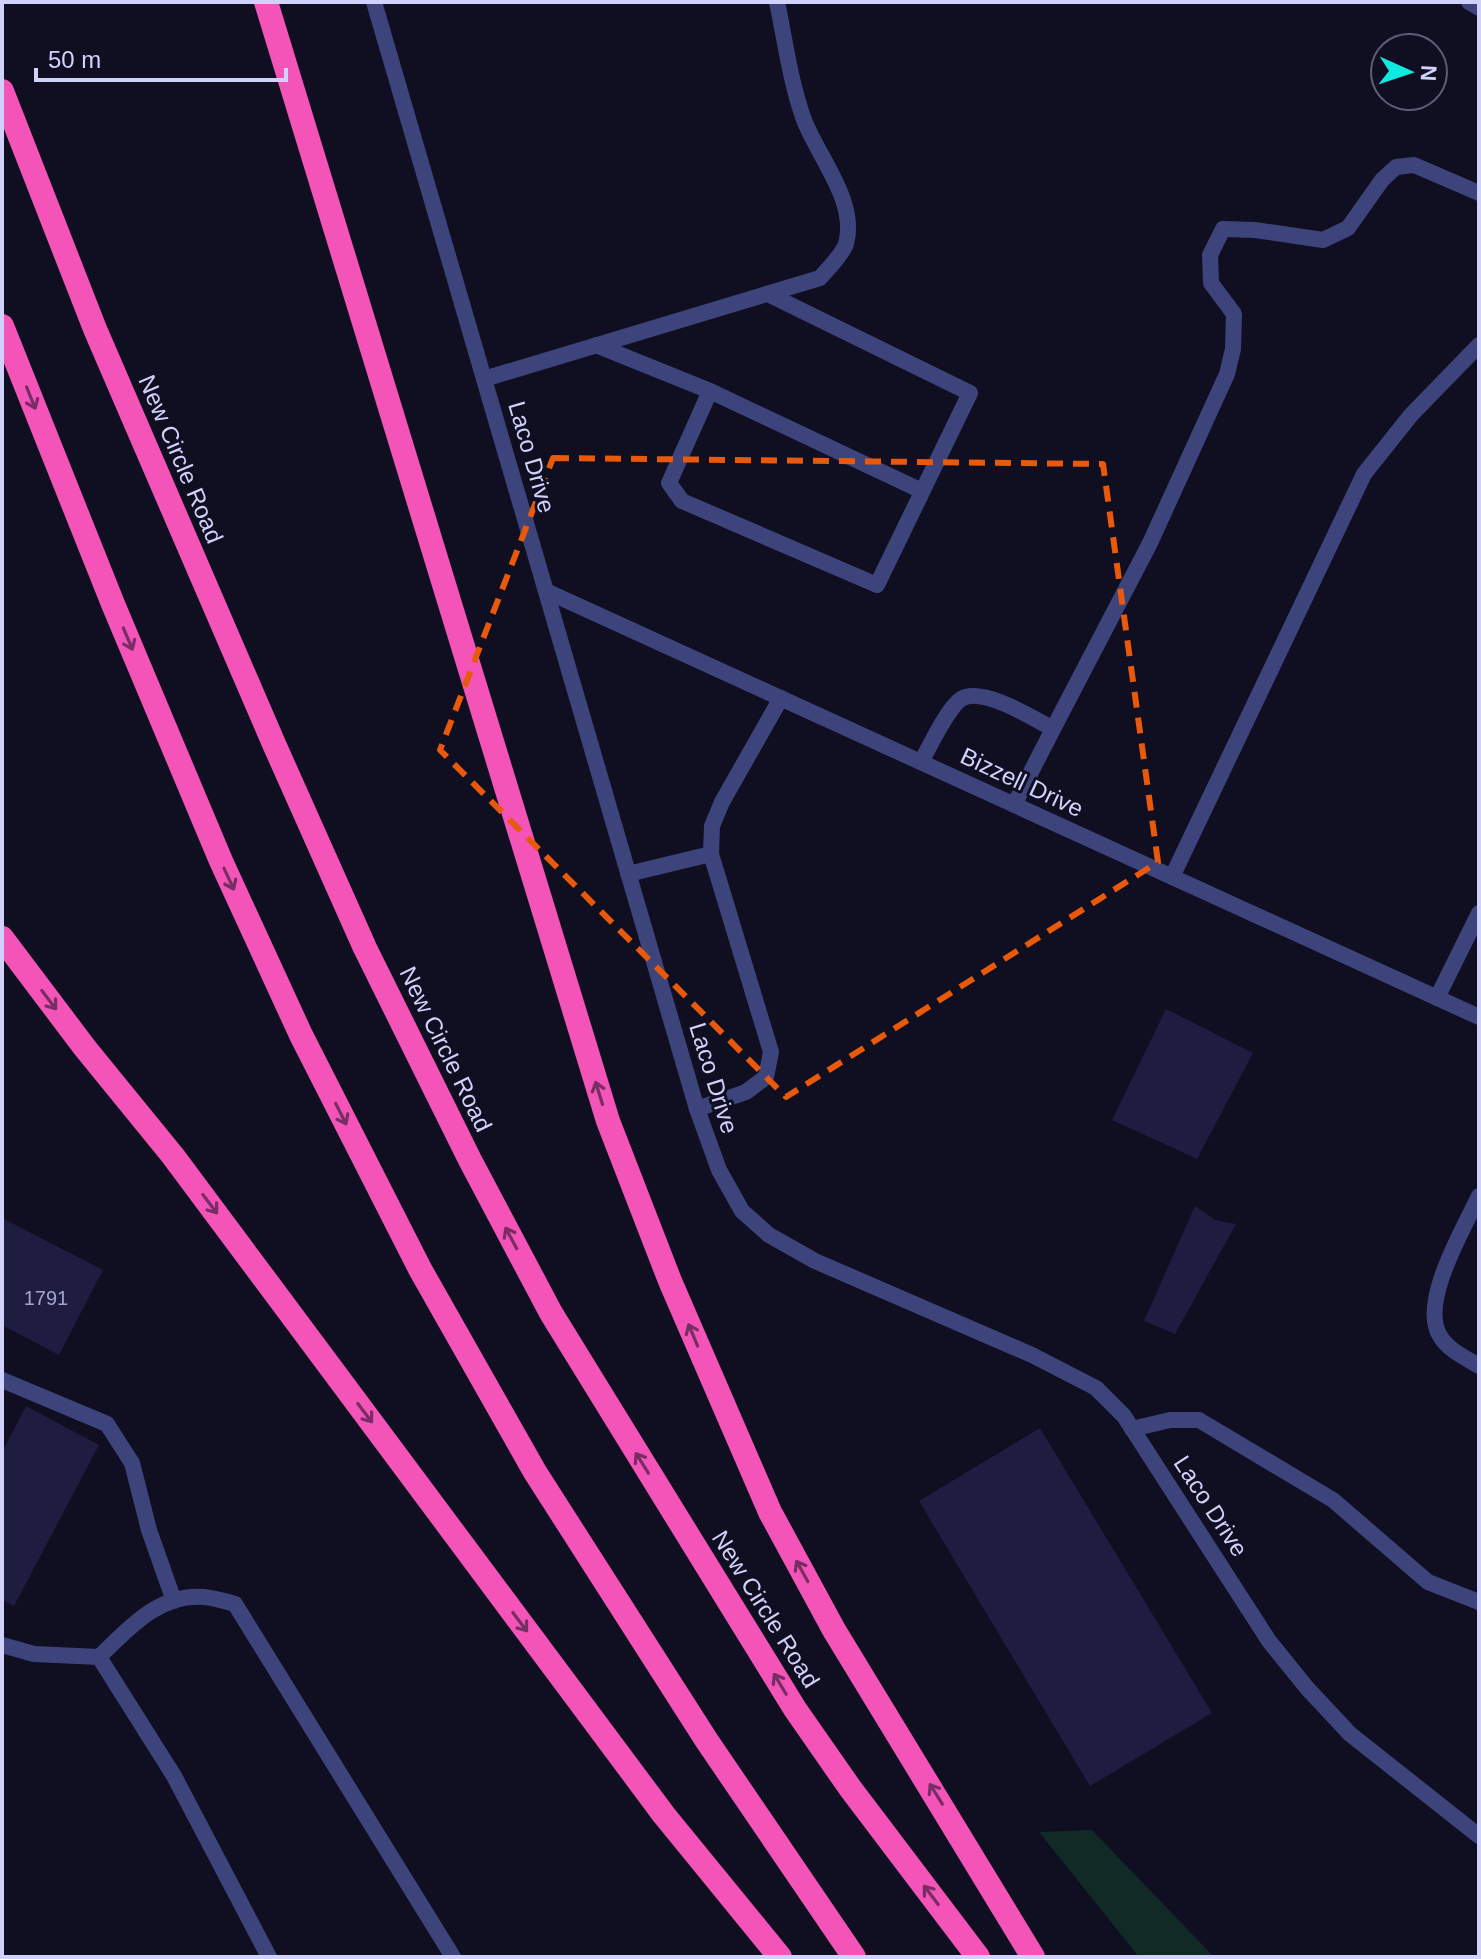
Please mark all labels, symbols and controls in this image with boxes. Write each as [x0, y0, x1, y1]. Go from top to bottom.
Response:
scale bar [36, 32, 286, 82]
north arrow [1369, 32, 1449, 112]
text: 50 m [48, 46, 101, 73]
text: N [1416, 64, 1441, 82]
street label: New Circle Road [133, 371, 229, 547]
one-way arrow [25, 385, 39, 410]
street label: Laco Drive [503, 398, 561, 516]
one-way arrow [122, 626, 136, 651]
street label: Bizzell Drive [956, 742, 1088, 822]
one-way arrow [222, 867, 237, 891]
street label: New Circle Road [394, 962, 498, 1136]
one-way arrow [40, 989, 57, 1010]
street label: Laco Drive [684, 1019, 744, 1137]
one-way arrow [591, 1080, 606, 1106]
one-way arrow [333, 1101, 349, 1125]
one-way arrow [201, 1193, 218, 1215]
one-way arrow [503, 1227, 519, 1251]
house number: 1791 [24, 1287, 68, 1309]
one-way arrow [684, 1323, 699, 1348]
one-way arrow [356, 1402, 373, 1423]
street label: Laco Drive [1168, 1451, 1254, 1561]
one-way arrow [633, 1453, 650, 1475]
street label: New Circle Road [707, 1525, 825, 1693]
one-way arrow [794, 1560, 810, 1583]
one-way arrow [512, 1610, 528, 1632]
one-way arrow [771, 1673, 787, 1696]
one-way arrow [927, 1783, 943, 1806]
one-way arrow [923, 1885, 940, 1906]

